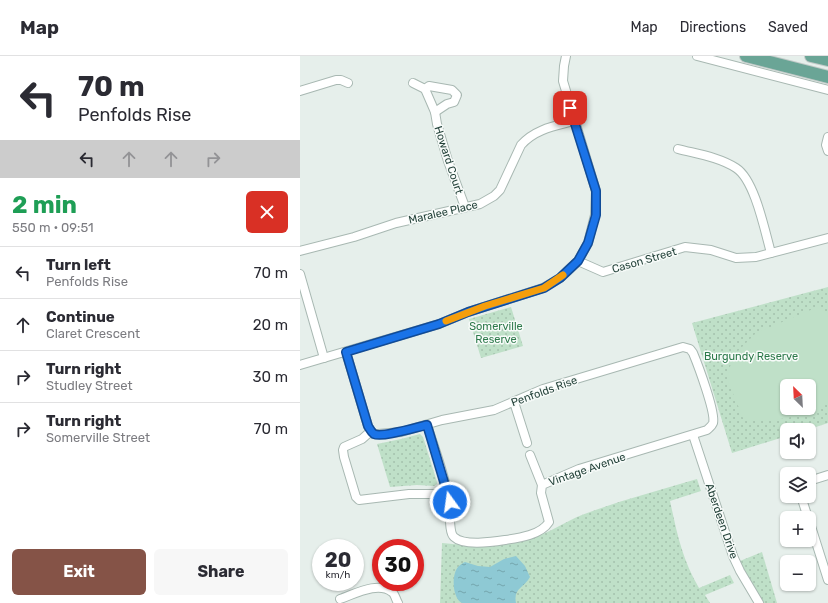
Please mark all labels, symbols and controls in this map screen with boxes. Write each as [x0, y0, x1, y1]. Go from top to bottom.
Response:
text: Map [20, 16, 59, 39]
text: Map [631, 19, 658, 36]
text: Directions [680, 19, 746, 36]
text: Saved [768, 19, 808, 36]
text: 70 m [78, 70, 145, 103]
icon: left [12, 72, 64, 124]
pin [553, 91, 587, 125]
icon: arrive [559, 97, 581, 119]
text: Penfolds Rise [78, 104, 191, 126]
street label: Howard Court [431, 124, 466, 196]
icon: left [76, 148, 98, 170]
icon: ahead [118, 148, 140, 170]
icon: ahead [160, 148, 182, 170]
icon: right [202, 148, 224, 170]
text: 2 min [12, 191, 77, 219]
button: close [246, 191, 288, 233]
street label: Maralee Place [407, 198, 479, 227]
text: 550 m · 09:51 [12, 220, 93, 235]
street label: Cason Street [610, 245, 679, 276]
text: Turn left [46, 256, 111, 274]
icon: left [12, 262, 34, 284]
text: 70 m [254, 264, 288, 282]
text: Penfolds Rise [46, 274, 128, 289]
text: Continue [46, 308, 115, 326]
icon: ahead [12, 314, 34, 336]
text: 20 m [253, 316, 288, 334]
park label: Somerville Reserve [469, 320, 523, 346]
text: Claret Crescent [46, 326, 140, 341]
park label: Burgundy Reserve [704, 350, 798, 363]
text: Turn right [46, 360, 121, 378]
icon: right [12, 366, 34, 388]
text: 30 m [252, 368, 288, 386]
street label: Penfolds Rise [509, 374, 579, 409]
text: Studley Street [46, 378, 133, 393]
north arrow [780, 379, 816, 415]
map controls [780, 379, 816, 591]
text: Turn right [46, 412, 121, 430]
icon: right [12, 418, 34, 440]
text: 70 m [254, 420, 288, 438]
button: sound [780, 423, 816, 459]
text: Somerville Street [46, 430, 150, 445]
street label: Vintage Avenue [547, 450, 627, 489]
button: layers [780, 467, 816, 503]
position arrow [429, 481, 471, 523]
street label: Aberdeen Drive [703, 482, 741, 561]
button: + [780, 511, 816, 547]
speed limit sign: 30 [372, 539, 424, 591]
text: 20 [325, 548, 351, 572]
button: Exit [12, 549, 146, 595]
button: Share [154, 549, 288, 595]
button: − [780, 555, 816, 591]
text: km/h [326, 569, 350, 581]

